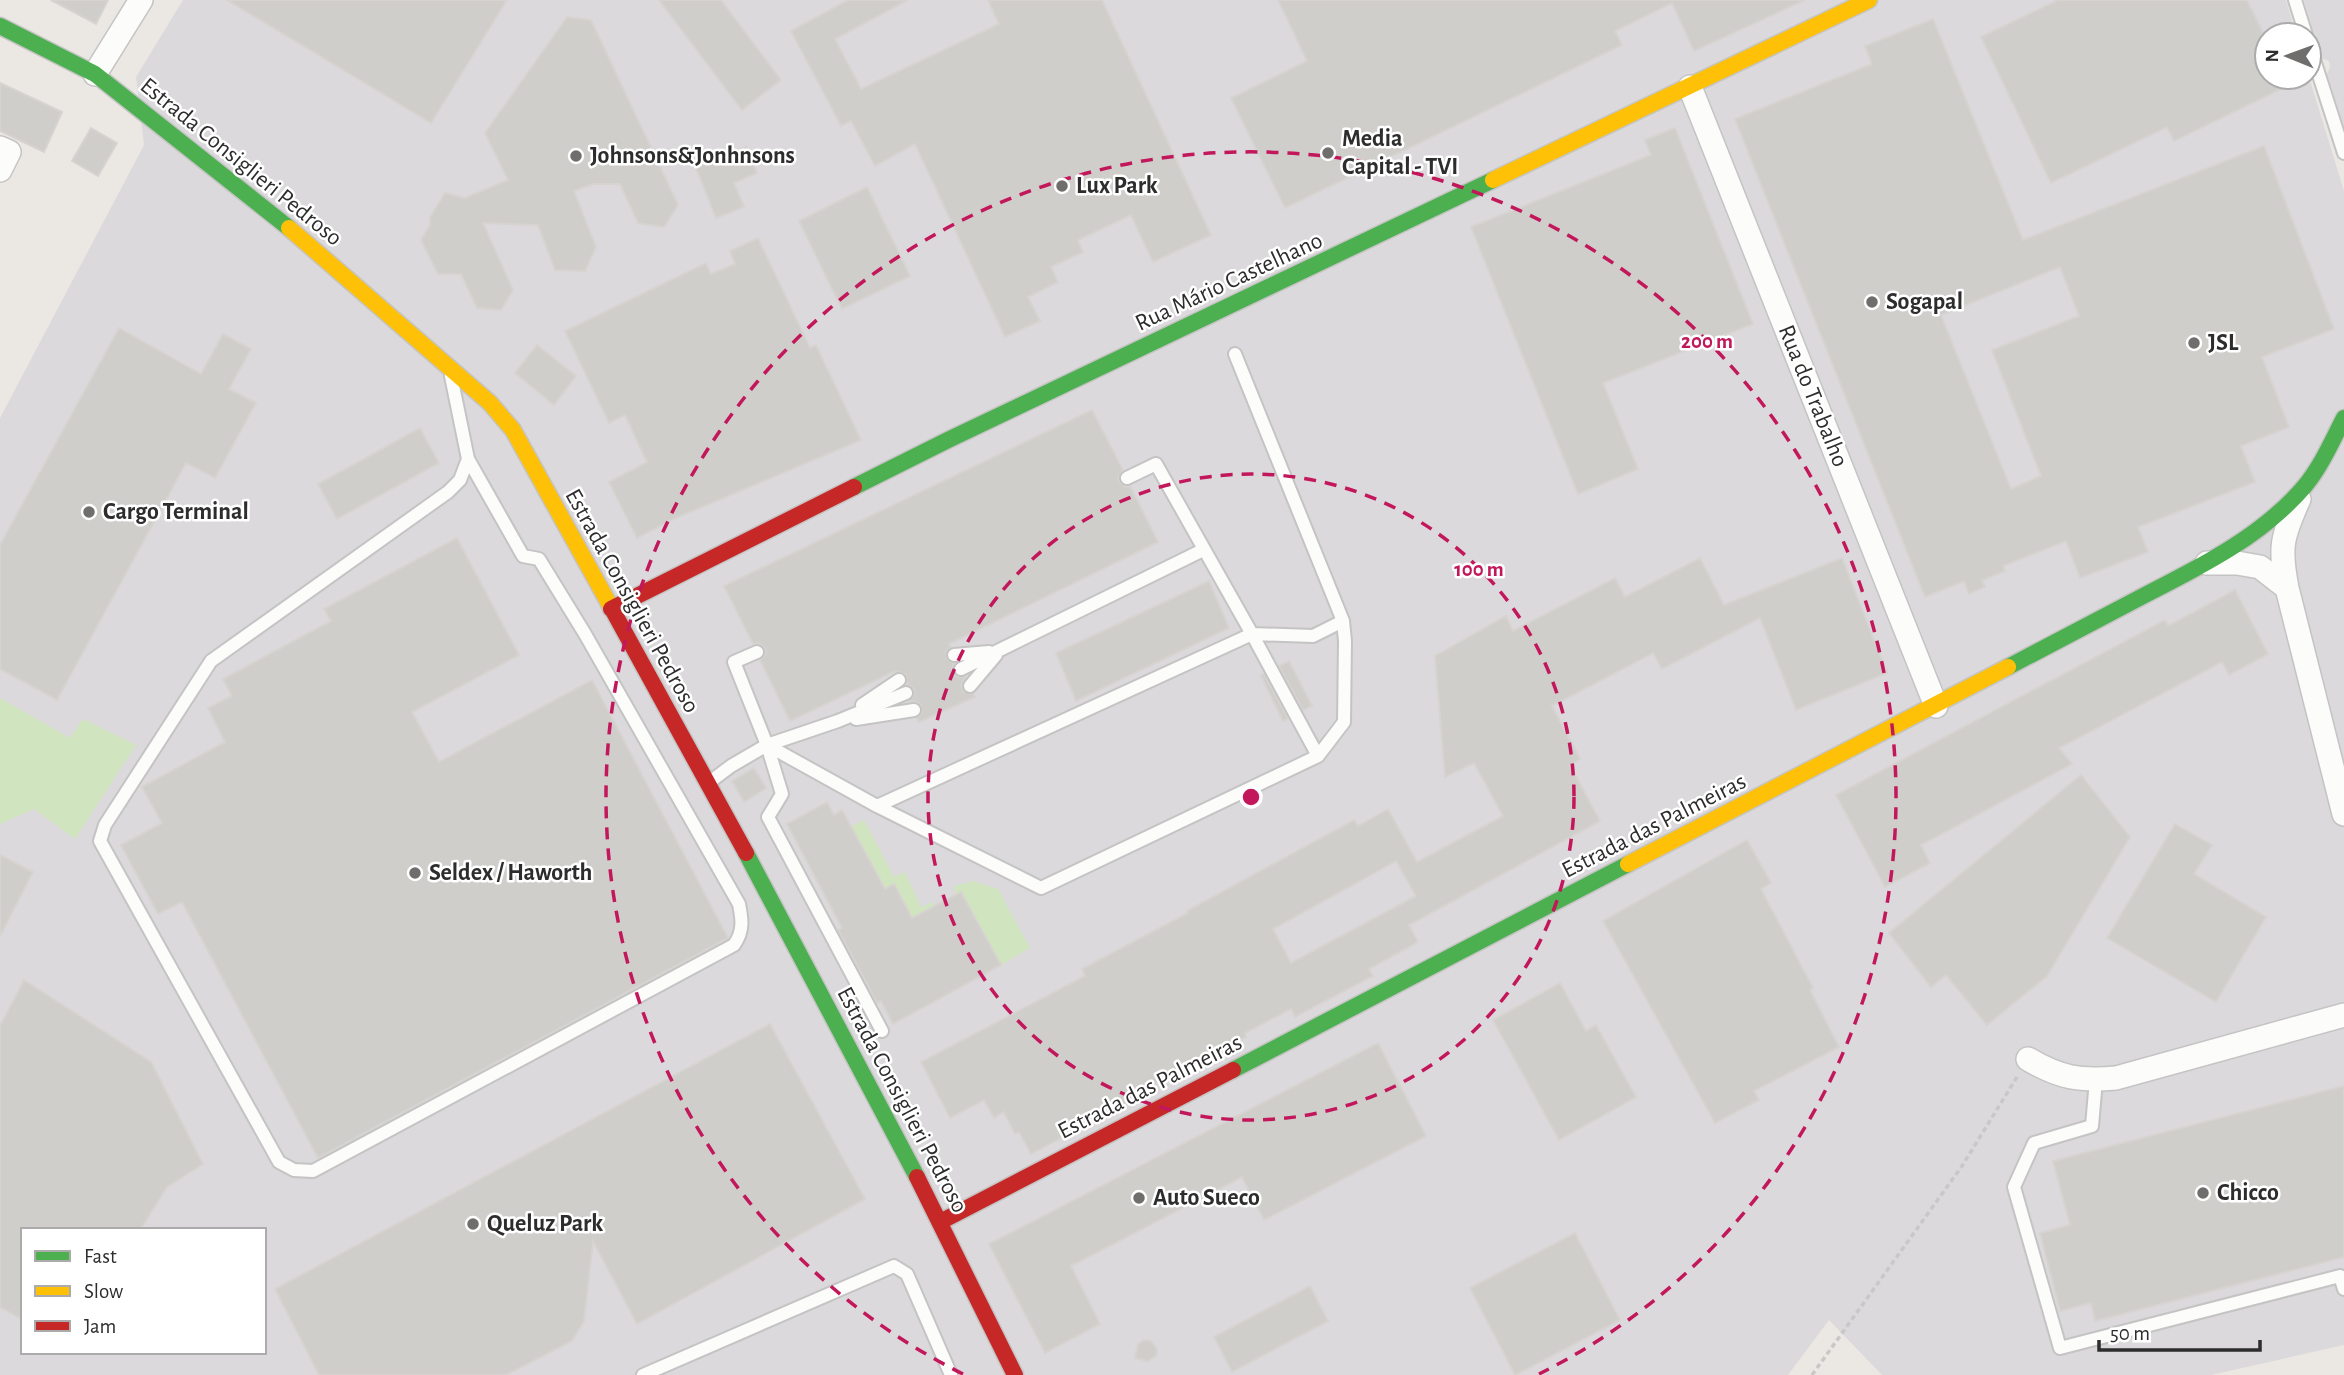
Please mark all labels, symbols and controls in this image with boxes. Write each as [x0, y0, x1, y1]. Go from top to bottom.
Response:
north arrow [2253, 21, 2323, 91]
text: N [2263, 49, 2282, 63]
street label: Estrada Consiglieri Pedroso [136, 73, 346, 251]
place label: Media Capital - TVI [1342, 127, 1458, 179]
place label: Johnsons&Jonhnsons [590, 144, 795, 168]
marker: Media Capital - TVI [1320, 145, 1336, 161]
marker: Johnsons&Jonhnsons [568, 148, 584, 164]
place label: Lux Park [1076, 174, 1158, 198]
marker: Lux Park [1054, 178, 1070, 194]
street label: Rua Mário Castelhano [1132, 228, 1326, 336]
place label: Sogapal [1886, 290, 1963, 314]
marker: Sogapal [1864, 294, 1880, 310]
street label: Rua do Trabalho [1774, 322, 1852, 470]
text: 200 m [1681, 331, 1733, 352]
place label: JSL [2208, 331, 2239, 355]
marker: JSL [2186, 335, 2202, 351]
street label: Estrada Consiglieri Pedroso [560, 485, 704, 717]
place label: Cargo Terminal [103, 500, 249, 524]
marker: Cargo Terminal [81, 504, 97, 520]
text: 100 m [1454, 559, 1504, 580]
street label: Estrada das Palmeiras [1558, 769, 1750, 883]
centre of rings [1239, 785, 1263, 809]
place label: Seldex / Haworth [429, 861, 592, 885]
marker: Seldex / Haworth [407, 865, 423, 881]
street label: Estrada Consiglieri Pedroso [832, 983, 972, 1217]
street label: Estrada das Palmeiras [1054, 1030, 1246, 1144]
place label: Chicco [2217, 1181, 2279, 1205]
marker: Chicco [2195, 1185, 2211, 1201]
place label: Auto Sueco [1153, 1186, 1260, 1210]
marker: Auto Sueco [1131, 1190, 1147, 1206]
place label: Queluz Park [487, 1212, 603, 1236]
marker: Queluz Park [465, 1216, 481, 1232]
legend [21, 1228, 266, 1354]
text: Fast [84, 1246, 117, 1267]
text: Slow [84, 1281, 123, 1302]
scale bar [2099, 1308, 2260, 1352]
text: Jam [84, 1316, 116, 1337]
text: 50 m [2110, 1323, 2150, 1344]

